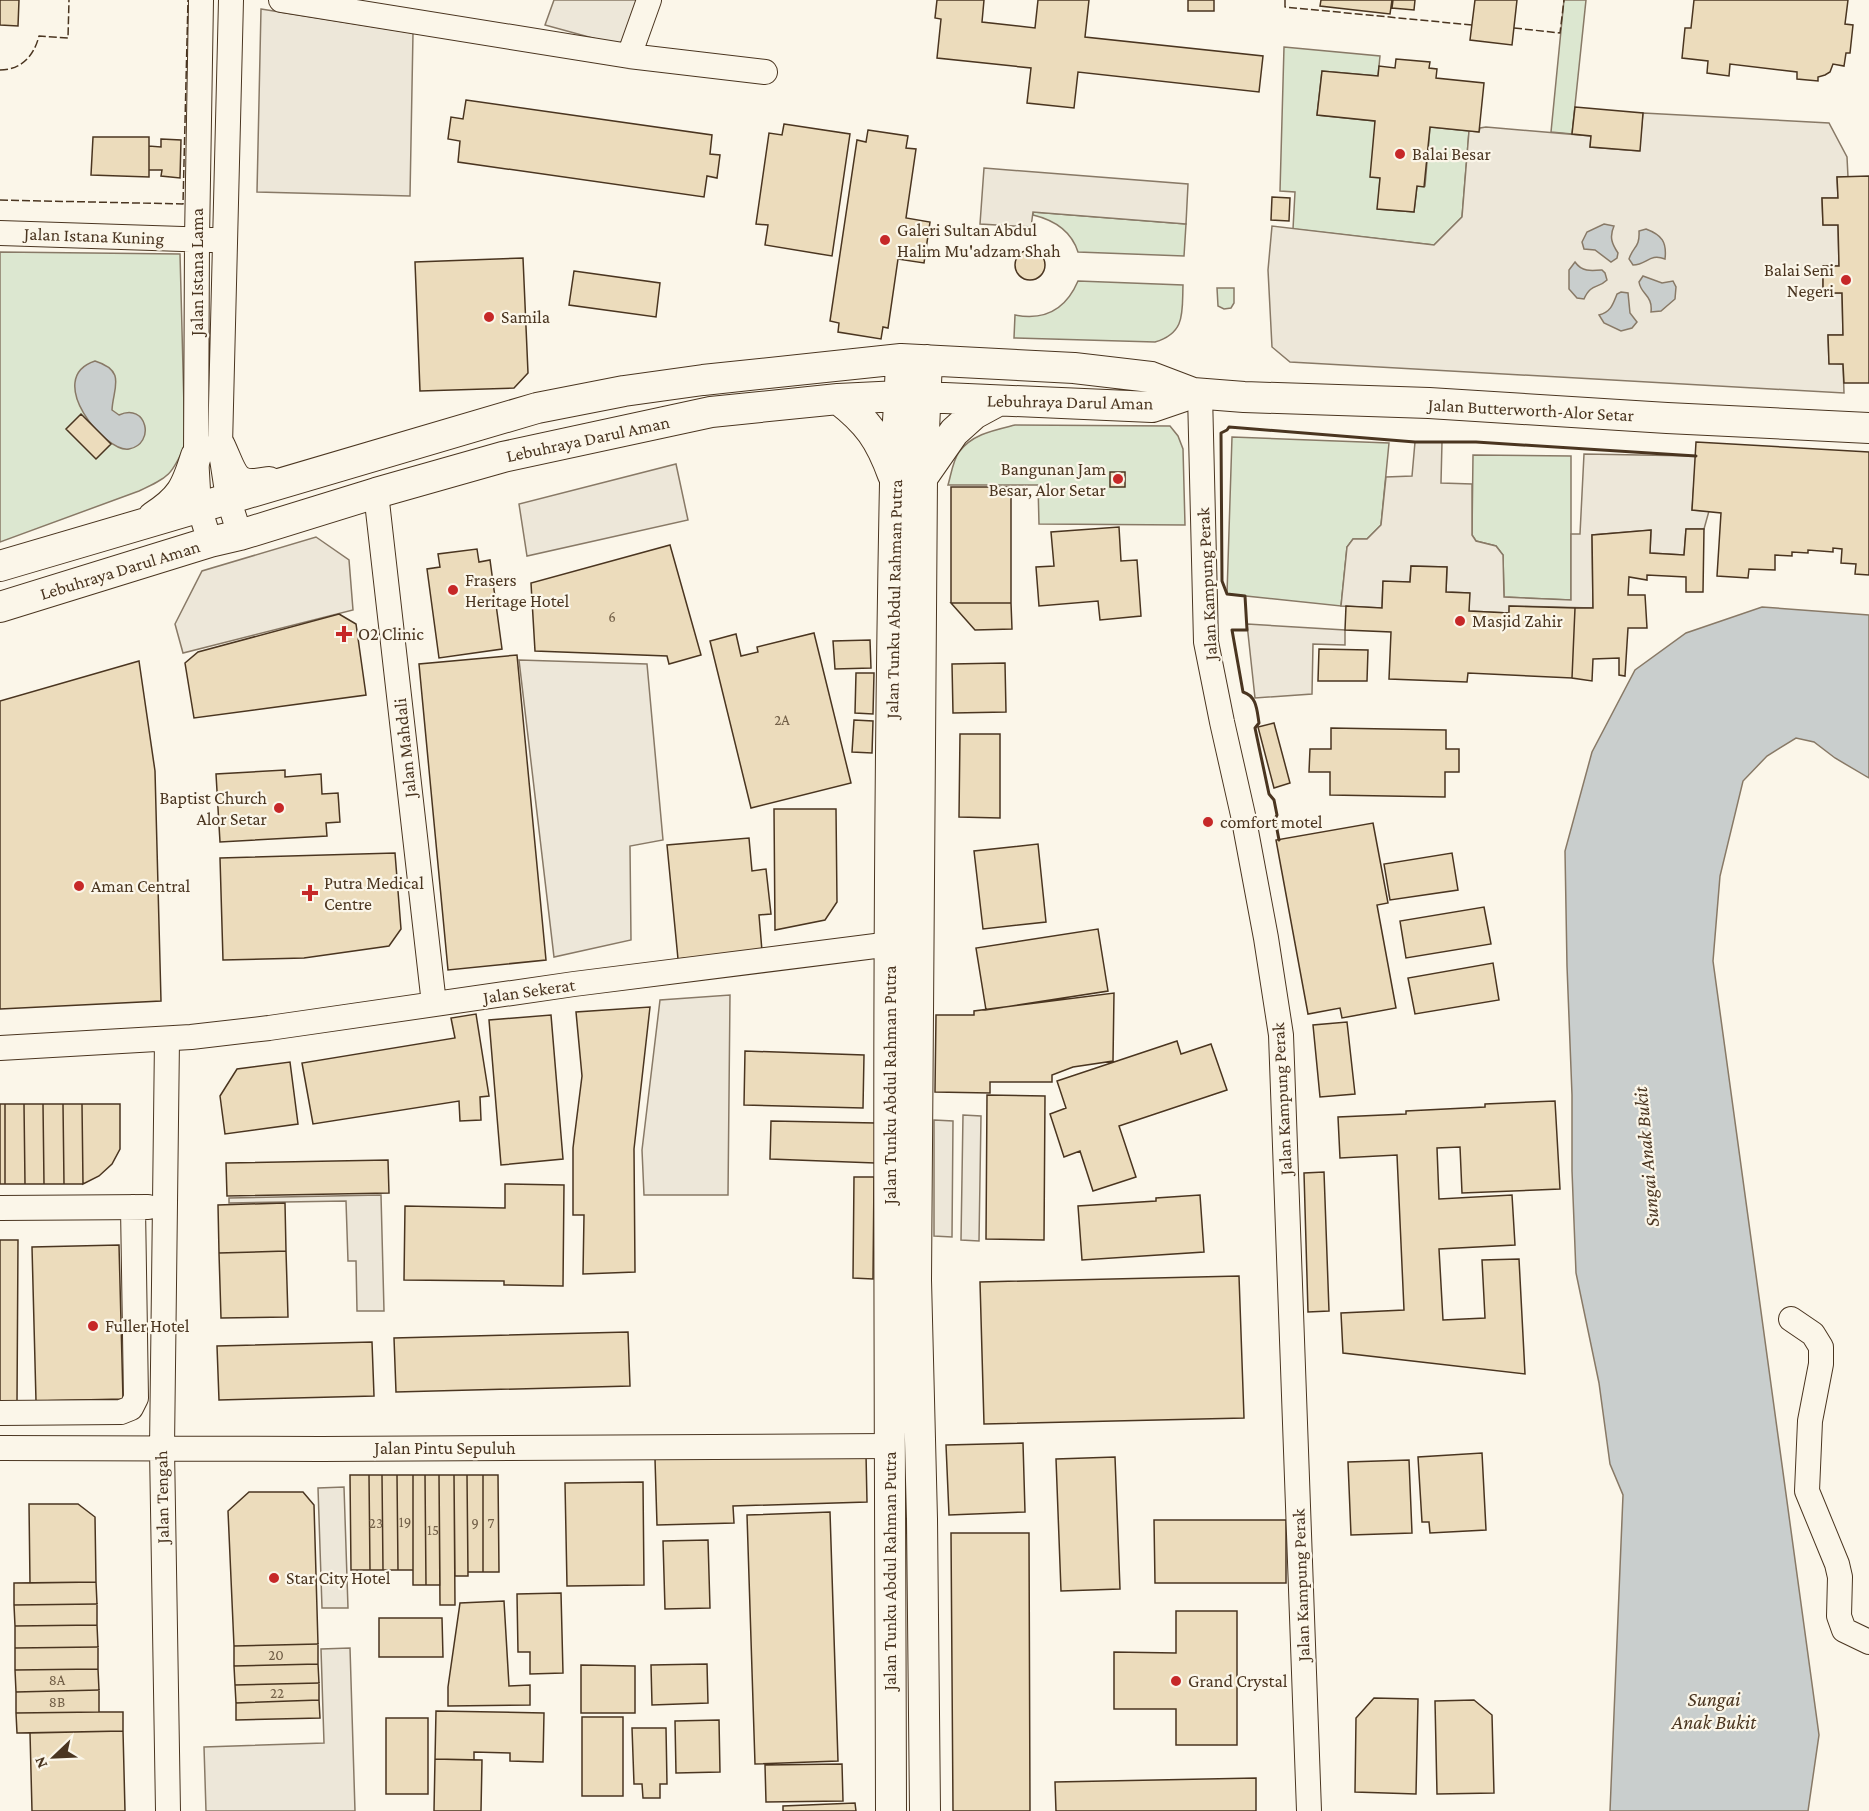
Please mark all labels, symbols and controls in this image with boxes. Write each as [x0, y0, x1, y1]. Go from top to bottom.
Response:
place label: Balai Besar [1412, 144, 1491, 164]
marker: Balai Besar [1393, 147, 1407, 161]
street label: Jalan Istana Lama [187, 208, 207, 338]
place label: Galeri Sultan Abdul Halim Mu'adzam Shah [897, 220, 1061, 261]
street label: Jalan Istana Kuning [22, 223, 165, 248]
marker: Galeri Sultan Abdul Halim Mu'adzam Shah [878, 233, 892, 247]
place label: Balai Seni Negeri [1764, 260, 1834, 301]
marker: Balai Seni Negeri [1839, 273, 1853, 287]
place label: Samila [501, 307, 550, 327]
marker: Samila [482, 310, 496, 324]
street label: Lebuhraya Darul Aman [987, 391, 1154, 413]
street label: Jalan Butterworth-Alor Setar [1425, 395, 1635, 425]
street label: Lebuhraya Darul Aman [504, 412, 672, 466]
place label: Bangunan Jam Besar, Alor Setar [989, 459, 1107, 500]
marker: Bangunan Jam Besar, Alor Setar [1111, 472, 1125, 486]
street label: Jalan Tunku Abdul Rahman Putra [882, 479, 906, 721]
street label: Jalan Kampung Perak [1193, 507, 1221, 663]
street label: Lebuhraya Darul Aman [37, 536, 203, 604]
place label: Frasers Heritage Hotel [465, 570, 569, 611]
marker: Frasers Heritage Hotel [446, 583, 460, 597]
house number: 6 [608, 609, 616, 625]
place label: Masjid Zahir [1472, 611, 1563, 632]
marker: Masjid Zahir [1453, 614, 1467, 628]
place label: O2 Clinic [358, 624, 424, 644]
marker: O2 Clinic [335, 625, 353, 643]
street label: Jalan Mahdali [390, 697, 420, 801]
house number: 2A [774, 712, 790, 728]
place label: Baptist Church Alor Setar [159, 788, 268, 829]
marker: Baptist Church Alor Setar [272, 801, 286, 815]
place label: comfort motel [1220, 812, 1323, 832]
marker: comfort motel [1201, 815, 1215, 829]
place label: Putra Medical Centre [324, 873, 424, 914]
place label: Aman Central [91, 876, 191, 896]
marker: Aman Central [72, 879, 86, 893]
marker: Putra Medical Centre [301, 884, 319, 902]
street label: Jalan Tunku Abdul Rahman Putra [880, 965, 900, 1207]
street label: Jalan Sekerat [480, 974, 577, 1008]
street label: Jalan Kampung Perak [1268, 1022, 1296, 1178]
water label: Sungai Anak Bukit [1629, 1085, 1664, 1228]
place label: Fuller Hotel [105, 1316, 190, 1336]
marker: Fuller Hotel [86, 1319, 100, 1333]
street label: Jalan Pintu Sepuluh [372, 1438, 516, 1458]
street label: Jalan Tengah [151, 1450, 173, 1546]
street label: Jalan Tunku Abdul Rahman Putra [880, 1451, 900, 1693]
street label: Jalan Kampung Perak [1288, 1508, 1314, 1664]
house number: 19 [399, 1514, 411, 1530]
house number: 23 [369, 1515, 383, 1531]
house number: 9 [471, 1515, 479, 1531]
house number: 7 [488, 1515, 495, 1531]
house number: 15 [427, 1522, 439, 1538]
place label: Star City Hotel [286, 1568, 391, 1588]
marker: Star City Hotel [267, 1571, 281, 1585]
house number: 20 [268, 1647, 284, 1663]
place label: Grand Crystal [1188, 1671, 1288, 1691]
house number: 8A [49, 1672, 66, 1688]
marker: Grand Crystal [1169, 1674, 1183, 1688]
house number: 22 [270, 1685, 284, 1701]
water label: Sungai Anak Bukit [1671, 1688, 1757, 1733]
house number: 8B [49, 1694, 65, 1710]
north arrow [24, 1727, 84, 1787]
text: N [31, 1754, 51, 1771]

